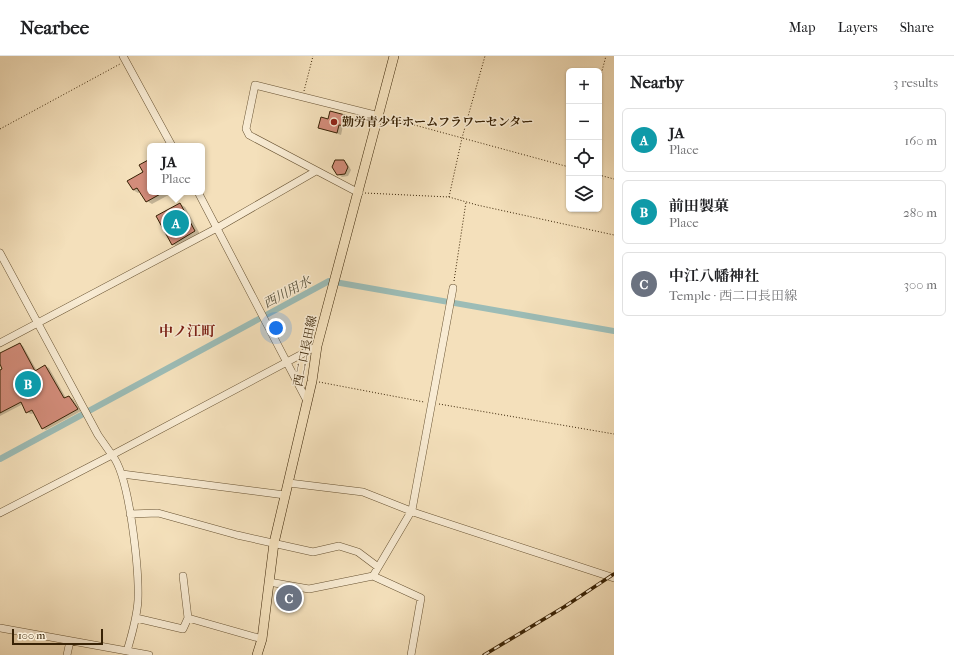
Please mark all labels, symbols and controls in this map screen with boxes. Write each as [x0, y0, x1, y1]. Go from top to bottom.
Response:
text: Nearbee [20, 17, 89, 39]
text: Map [789, 19, 816, 36]
text: Layers [838, 19, 878, 36]
text: Share [900, 19, 934, 36]
map controls [566, 68, 602, 212]
button: + [566, 68, 602, 104]
text: Nearby [630, 72, 684, 92]
text: 3 results [893, 75, 938, 90]
button: − [566, 104, 602, 140]
place label: 勤労青少年ホームフラワーセンター [342, 115, 533, 129]
marker: 勤労青少年ホームフラワーセンター [329, 117, 339, 127]
text: JA [669, 124, 684, 142]
text: A [640, 133, 648, 148]
text: 160 m [905, 133, 937, 148]
button: locate [566, 140, 602, 176]
text: Place [669, 142, 699, 157]
popup [147, 143, 205, 195]
text: JA [161, 153, 176, 171]
text: Place [161, 171, 191, 186]
button: layers [566, 176, 602, 212]
text: 前田製菓 [669, 197, 729, 215]
text: B [640, 205, 648, 220]
text: 280 m [903, 205, 937, 220]
pin: A [163, 208, 189, 238]
text: Place [669, 215, 699, 230]
text: 中江八幡神社 [669, 267, 759, 285]
water label: 西川用水 [261, 272, 315, 311]
text: C [640, 277, 648, 292]
text: 300 m [904, 277, 937, 292]
text: Temple · 西二口長田線 [669, 288, 797, 303]
street label: 西二口長田線 [291, 314, 319, 388]
your location [266, 318, 286, 338]
district label: 中ノ江町 [159, 323, 216, 340]
pin: B [15, 369, 41, 399]
pin: C [276, 583, 302, 613]
scale bar [12, 627, 103, 646]
text: 100 m [18, 629, 46, 642]

